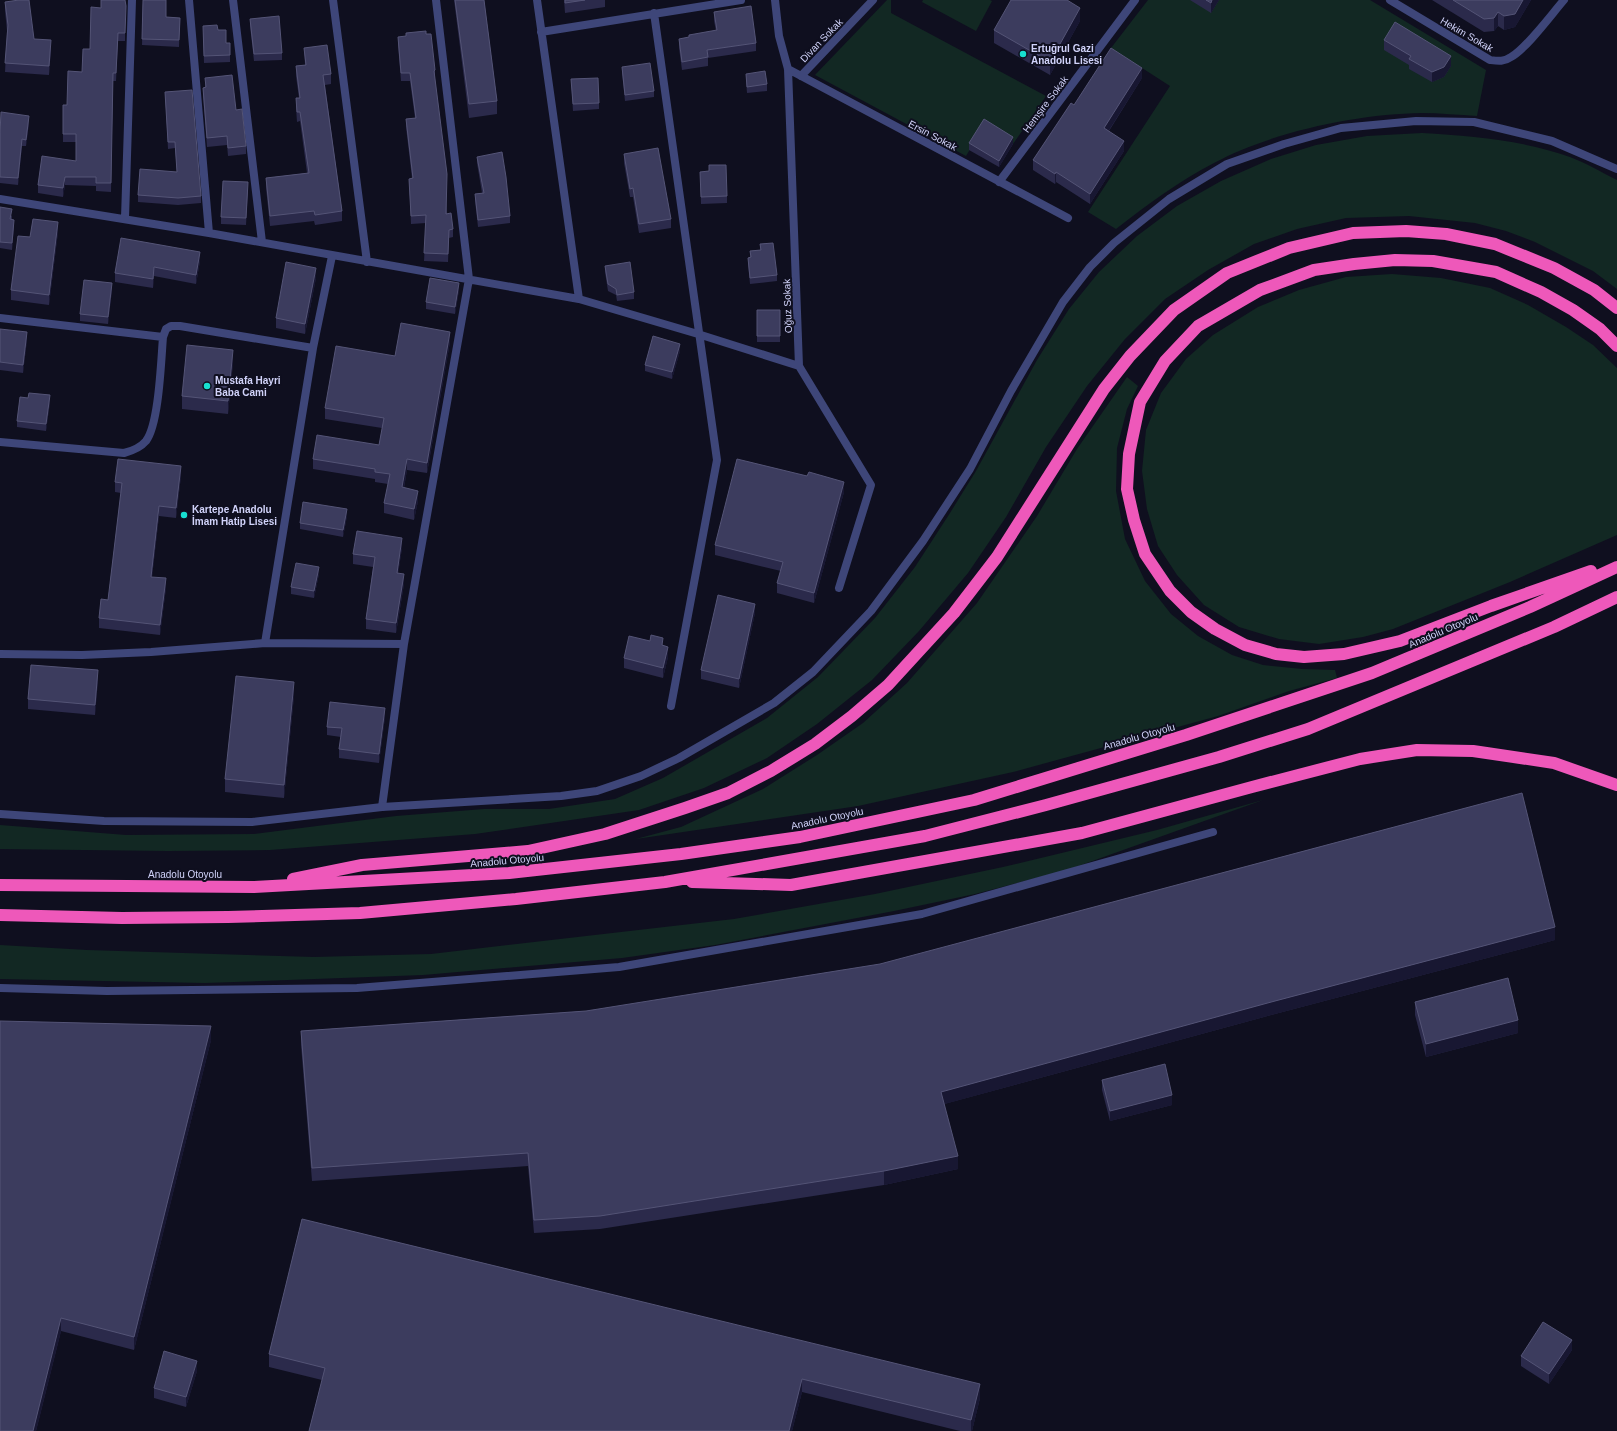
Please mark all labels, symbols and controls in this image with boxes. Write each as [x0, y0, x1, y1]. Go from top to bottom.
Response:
street label: Hekim Sokak [1438, 15, 1496, 54]
street label: Divan Sokak [798, 16, 846, 64]
place label: Ertuğrul Gazi Anadolu Lisesi [1031, 43, 1102, 66]
marker: Ertuğrul Gazi Anadolu Lisesi [1018, 49, 1028, 59]
street label: Hemşire Sokak [1021, 73, 1071, 135]
street label: Ersin Sokak [907, 118, 960, 153]
street label: Oğuz Sokak [781, 278, 794, 333]
place label: Mustafa Hayri Baba Cami [215, 375, 281, 398]
marker: Mustafa Hayri Baba Cami [202, 381, 212, 391]
place label: Kartepe Anadolu İmam Hatip Lisesi [192, 504, 277, 527]
marker: Kartepe Anadolu İmam Hatip Lisesi [179, 510, 189, 520]
street label: Anadolu Otoyolu [1407, 611, 1479, 650]
street label: Anadolu Otoyolu [1102, 721, 1176, 752]
street label: Anadolu Otoyolu [790, 805, 864, 832]
street label: Anadolu Otoyolu [470, 852, 544, 869]
street label: Anadolu Otoyolu [148, 869, 222, 880]

